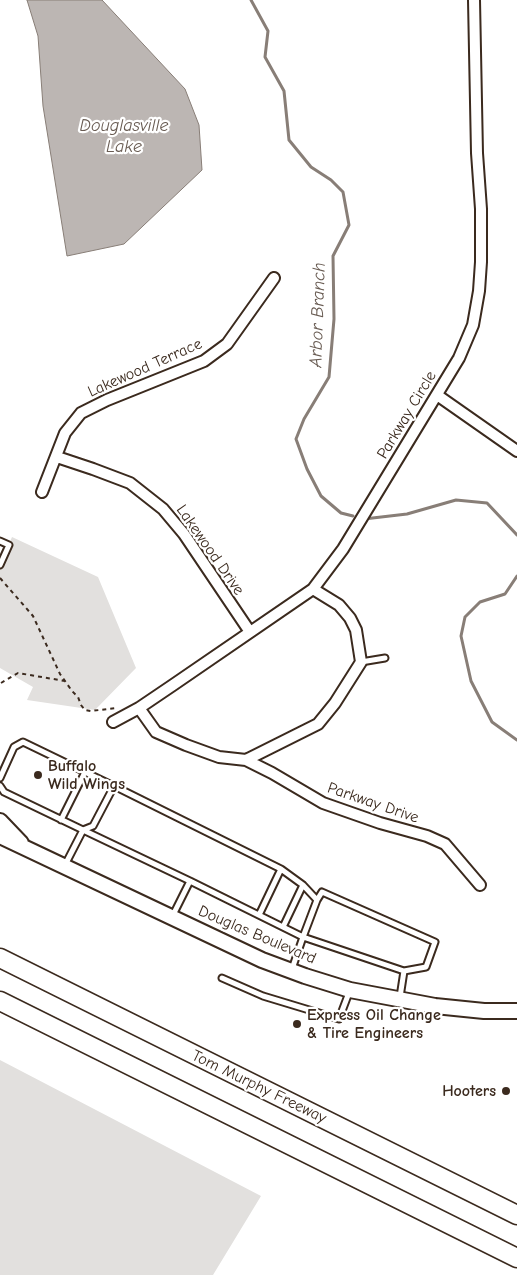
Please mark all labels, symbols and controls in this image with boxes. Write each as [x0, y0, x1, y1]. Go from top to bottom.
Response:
water label: Douglasville Lake [80, 115, 168, 158]
water label: Arbor Branch [305, 262, 331, 368]
street label: Lakewood Terrace [85, 334, 205, 402]
street label: Parkway Circle [373, 368, 441, 462]
street label: Lakewood Drive [172, 501, 248, 599]
place label: Buffalo Wild Wings [48, 756, 125, 794]
marker: Buffalo Wild Wings [32, 769, 44, 781]
street label: Parkway Drive [325, 778, 421, 828]
street label: Douglas Boulevard [195, 902, 319, 968]
place label: Express Oil Change & Tire Engineers [307, 1005, 441, 1043]
marker: Express Oil Change & Tire Engineers [291, 1018, 303, 1030]
street label: Tom Murphy Freeway [189, 1046, 329, 1128]
place label: Hooters [442, 1081, 496, 1101]
marker: Hooters [500, 1085, 512, 1097]

